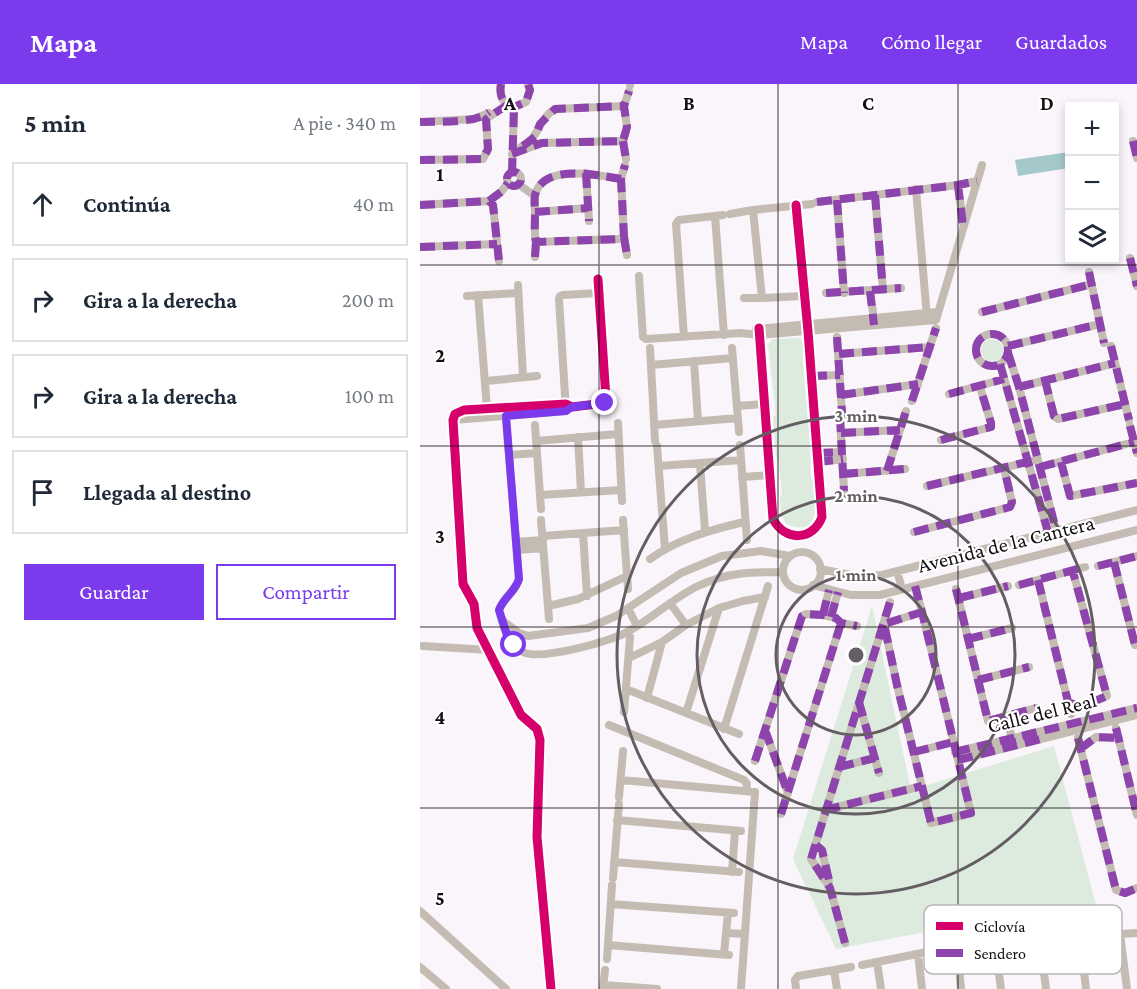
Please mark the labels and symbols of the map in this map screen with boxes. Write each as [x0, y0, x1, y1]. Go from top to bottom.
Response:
text: A [503, 92, 517, 114]
text: B [683, 92, 695, 114]
text: C [862, 92, 874, 114]
text: D [1040, 92, 1054, 114]
text: 1 [436, 163, 444, 185]
text: 2 [435, 344, 445, 366]
route end [591, 389, 617, 415]
text: 3 min [834, 406, 878, 426]
text: 2 min [834, 486, 878, 506]
street label: Avenida de la Cantera [915, 510, 1097, 578]
text: 3 [435, 525, 445, 547]
text: 1 min [836, 565, 877, 585]
route start [500, 631, 526, 657]
centre of rings [846, 645, 866, 665]
street label: Calle del Real [985, 688, 1099, 738]
text: 4 [435, 706, 446, 728]
text: 5 [435, 887, 445, 909]
legend [924, 905, 1122, 974]
text: Ciclovía [974, 918, 1026, 935]
text: Sendero [974, 945, 1026, 962]

